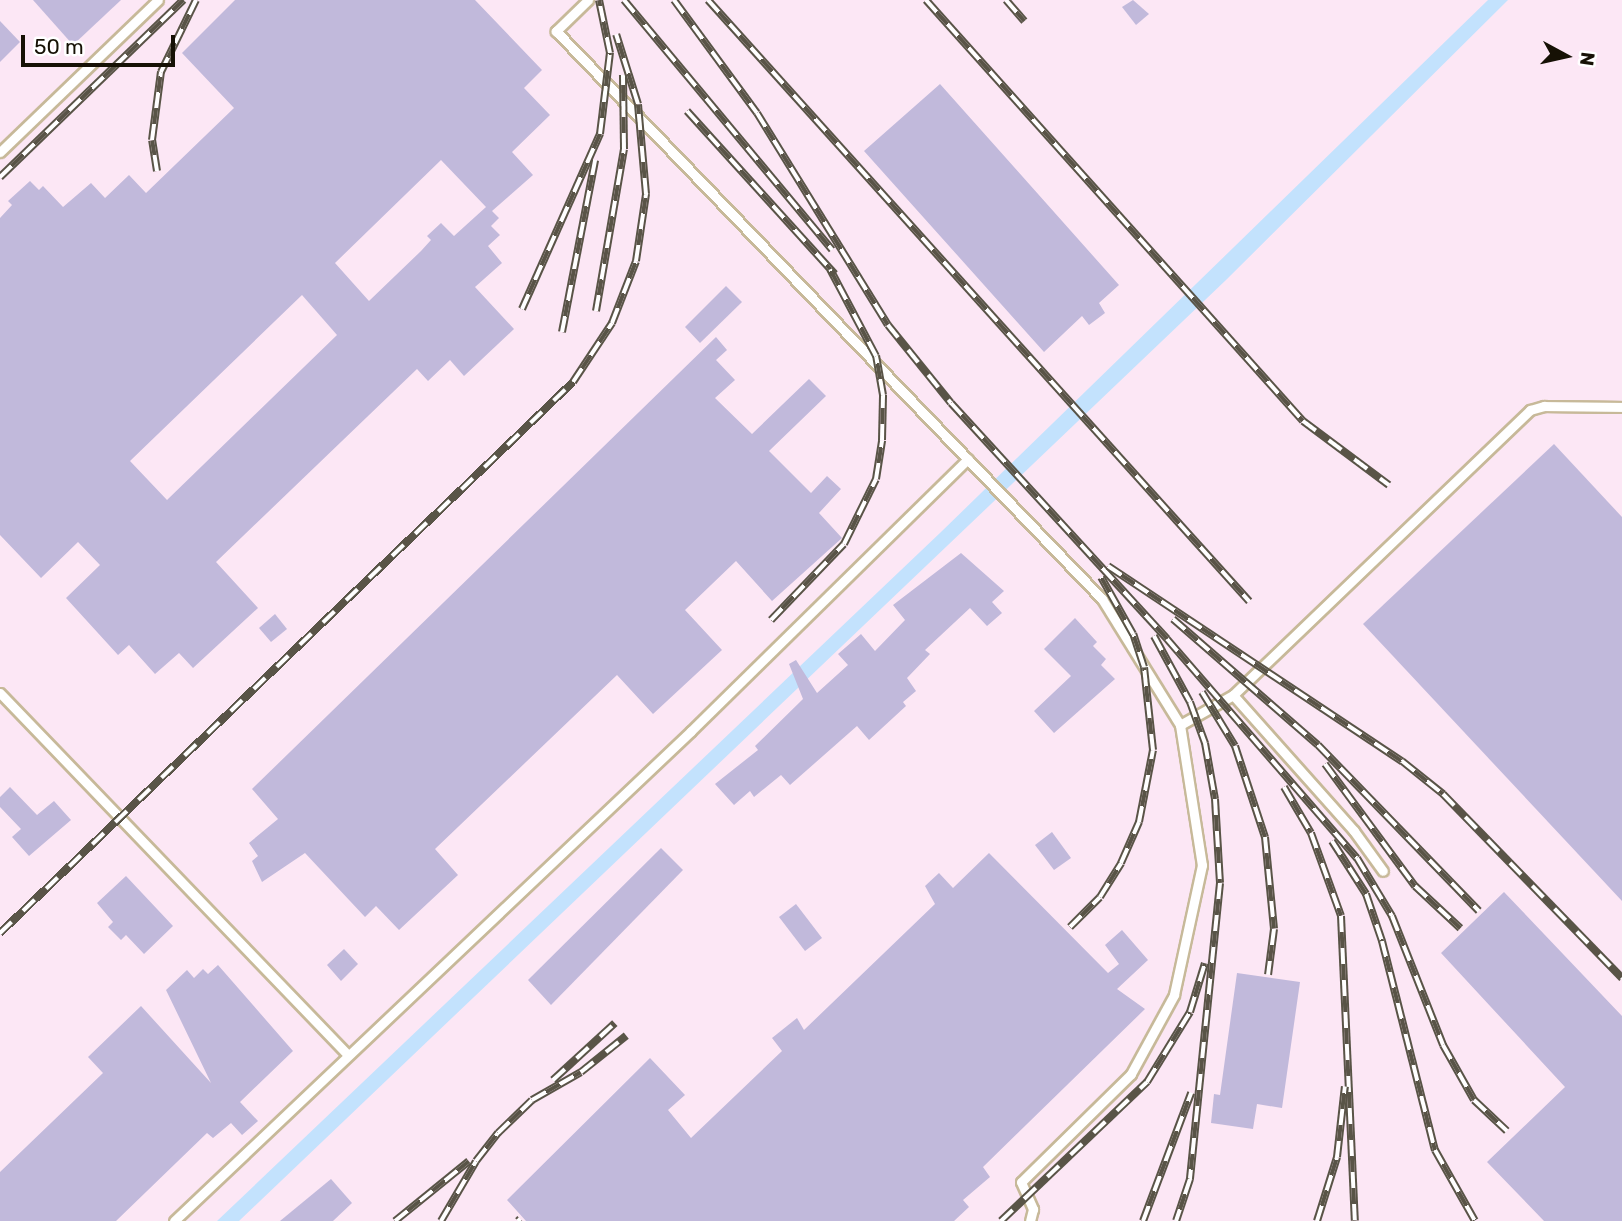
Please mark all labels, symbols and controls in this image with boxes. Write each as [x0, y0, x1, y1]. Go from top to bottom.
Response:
scale bar [24, 21, 178, 65]
north arrow [1531, 21, 1601, 91]
text: 50 m [34, 34, 84, 59]
text: N [1575, 51, 1600, 67]

